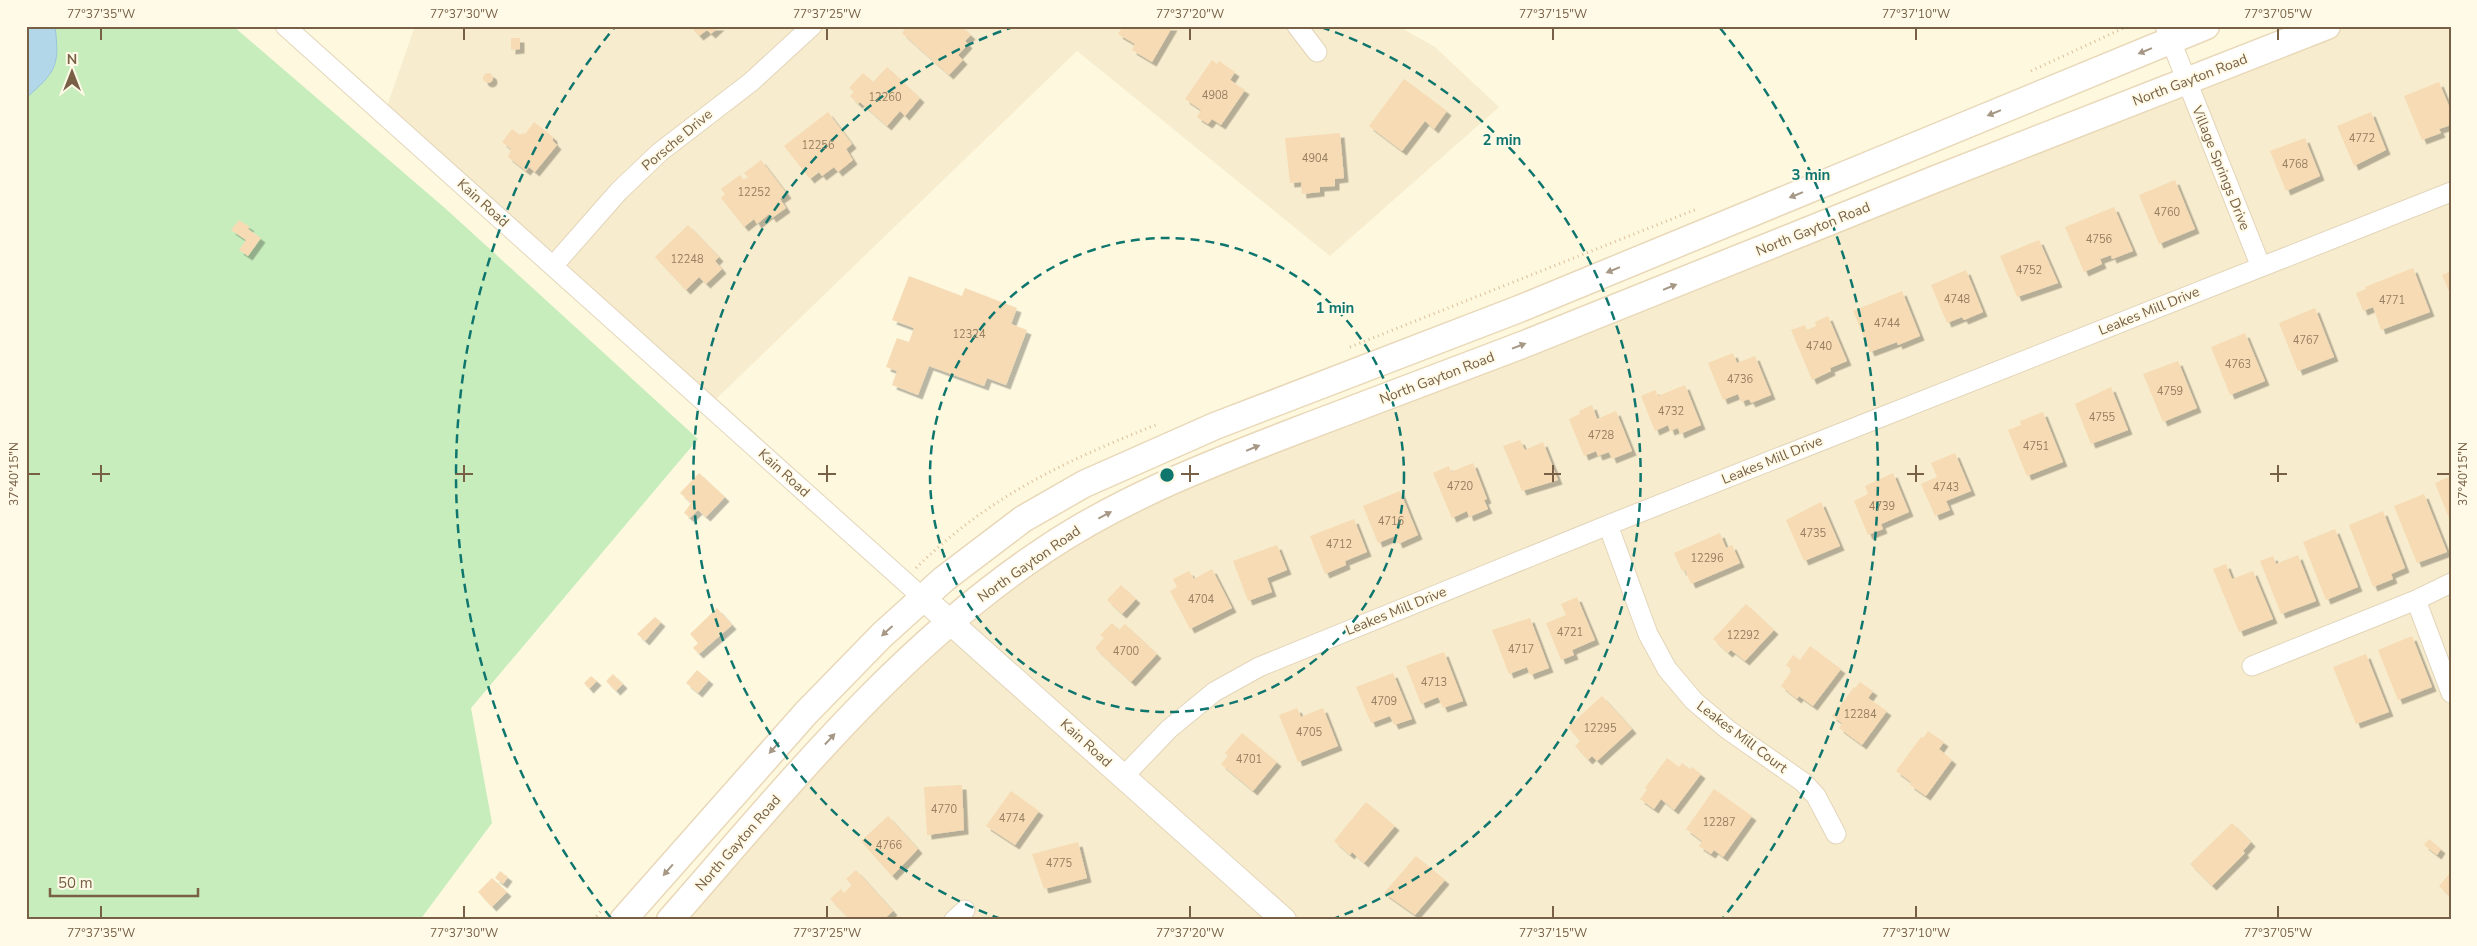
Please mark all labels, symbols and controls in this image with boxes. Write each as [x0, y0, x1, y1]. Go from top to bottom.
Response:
text: 77°37'35"W [67, 6, 135, 22]
text: 77°37'30"W [430, 6, 498, 22]
text: 77°37'25"W [793, 6, 861, 22]
text: 77°37'20"W [1156, 6, 1224, 22]
text: 77°37'15"W [1519, 6, 1587, 22]
text: 77°37'10"W [1882, 6, 1950, 22]
text: 77°37'05"W [2244, 6, 2312, 22]
one-way arrow [2137, 47, 2152, 55]
north arrow [48, 48, 98, 98]
street label: North Gayton Road [2130, 49, 2250, 111]
text: N [67, 50, 77, 69]
house number: 4908 [1202, 88, 1229, 103]
house number: 12260 [869, 90, 902, 105]
street label: Village Springs Drive [2187, 102, 2255, 233]
street label: Porsche Drive [638, 105, 716, 175]
one-way arrow [1987, 109, 2001, 117]
text: 2 min [1483, 130, 1521, 150]
house number: 4772 [2349, 131, 2375, 146]
house number: 12256 [802, 138, 835, 153]
house number: 4904 [1302, 151, 1329, 166]
house number: 4768 [2282, 157, 2309, 172]
text: 3 min [1792, 165, 1830, 185]
street label: Kain Road [453, 175, 513, 231]
house number: 12252 [738, 185, 771, 200]
one-way arrow [1789, 191, 1803, 199]
street label: North Gayton Road [1753, 197, 1873, 261]
house number: 4760 [2154, 205, 2181, 220]
house number: 4756 [2086, 232, 2113, 247]
house number: 12248 [671, 252, 704, 267]
house number: 4752 [2016, 263, 2042, 278]
one-way arrow [1605, 266, 1620, 274]
one-way arrow [1663, 282, 1677, 290]
street label: Leakes Mill Drive [2096, 282, 2202, 340]
house number: 4748 [1944, 292, 1971, 307]
house number: 4771 [2379, 293, 2405, 308]
text: 1 min [1316, 298, 1354, 318]
house number: 4744 [1874, 316, 1901, 331]
house number: 12324 [953, 327, 986, 342]
house number: 4767 [2293, 333, 2319, 348]
house number: 4740 [1806, 339, 1833, 354]
one-way arrow [1512, 342, 1527, 350]
street label: North Gayton Road [1377, 347, 1497, 409]
house number: 4763 [2225, 357, 2251, 372]
house number: 4736 [1727, 372, 1754, 387]
house number: 4759 [2157, 384, 2183, 399]
house number: 4732 [1658, 404, 1684, 419]
house number: 4755 [2089, 410, 2116, 425]
house number: 4728 [1588, 428, 1615, 443]
street label: Leakes Mill Drive [1719, 431, 1825, 489]
house number: 4751 [2023, 439, 2049, 454]
text: 37°40'15"N [6, 442, 22, 506]
text: 37°40'15"N [2455, 442, 2471, 506]
one-way arrow [1246, 443, 1260, 451]
street label: Kain Road [754, 445, 814, 501]
centre of rings [1158, 466, 1176, 484]
house number: 4720 [1447, 479, 1474, 494]
house number: 4743 [1933, 480, 1959, 495]
house number: 4739 [1869, 499, 1895, 514]
one-way arrow [1098, 510, 1112, 519]
house number: 4716 [1378, 514, 1405, 529]
street label: North Gayton Road [974, 521, 1084, 607]
house number: 4735 [1800, 526, 1827, 541]
house number: 4712 [1326, 537, 1352, 552]
house number: 12296 [1691, 551, 1724, 566]
street label: Leakes Mill Drive [1343, 582, 1449, 640]
house number: 4704 [1188, 592, 1215, 607]
one-way arrow [880, 625, 893, 636]
house number: 4721 [1557, 625, 1583, 640]
house number: 12292 [1727, 628, 1760, 643]
house number: 4717 [1508, 642, 1534, 657]
house number: 4700 [1113, 644, 1140, 659]
house number: 4713 [1421, 675, 1447, 690]
house number: 4709 [1371, 694, 1397, 709]
street label: Leakes Mill Court [1693, 697, 1791, 777]
house number: 12284 [1844, 707, 1877, 722]
street label: Kain Road [1056, 715, 1116, 771]
house number: 12295 [1584, 721, 1617, 736]
house number: 4705 [1296, 725, 1323, 740]
one-way arrow [824, 734, 836, 746]
one-way arrow [769, 741, 780, 754]
house number: 4701 [1236, 752, 1262, 767]
street label: North Gayton Road [691, 791, 785, 895]
house number: 4770 [931, 802, 958, 817]
house number: 4774 [999, 811, 1026, 826]
house number: 12287 [1703, 815, 1736, 830]
house number: 4766 [876, 838, 903, 853]
house number: 4775 [1046, 856, 1073, 871]
one-way arrow [662, 864, 673, 877]
scale bar [50, 866, 198, 898]
text: 50 m [58, 873, 93, 893]
text: 77°37'35"W [67, 925, 135, 941]
text: 77°37'30"W [430, 925, 498, 941]
text: 77°37'25"W [793, 925, 861, 941]
text: 77°37'20"W [1156, 925, 1224, 941]
text: 77°37'15"W [1519, 925, 1587, 941]
text: 77°37'10"W [1882, 925, 1950, 941]
text: 77°37'05"W [2244, 925, 2312, 941]

